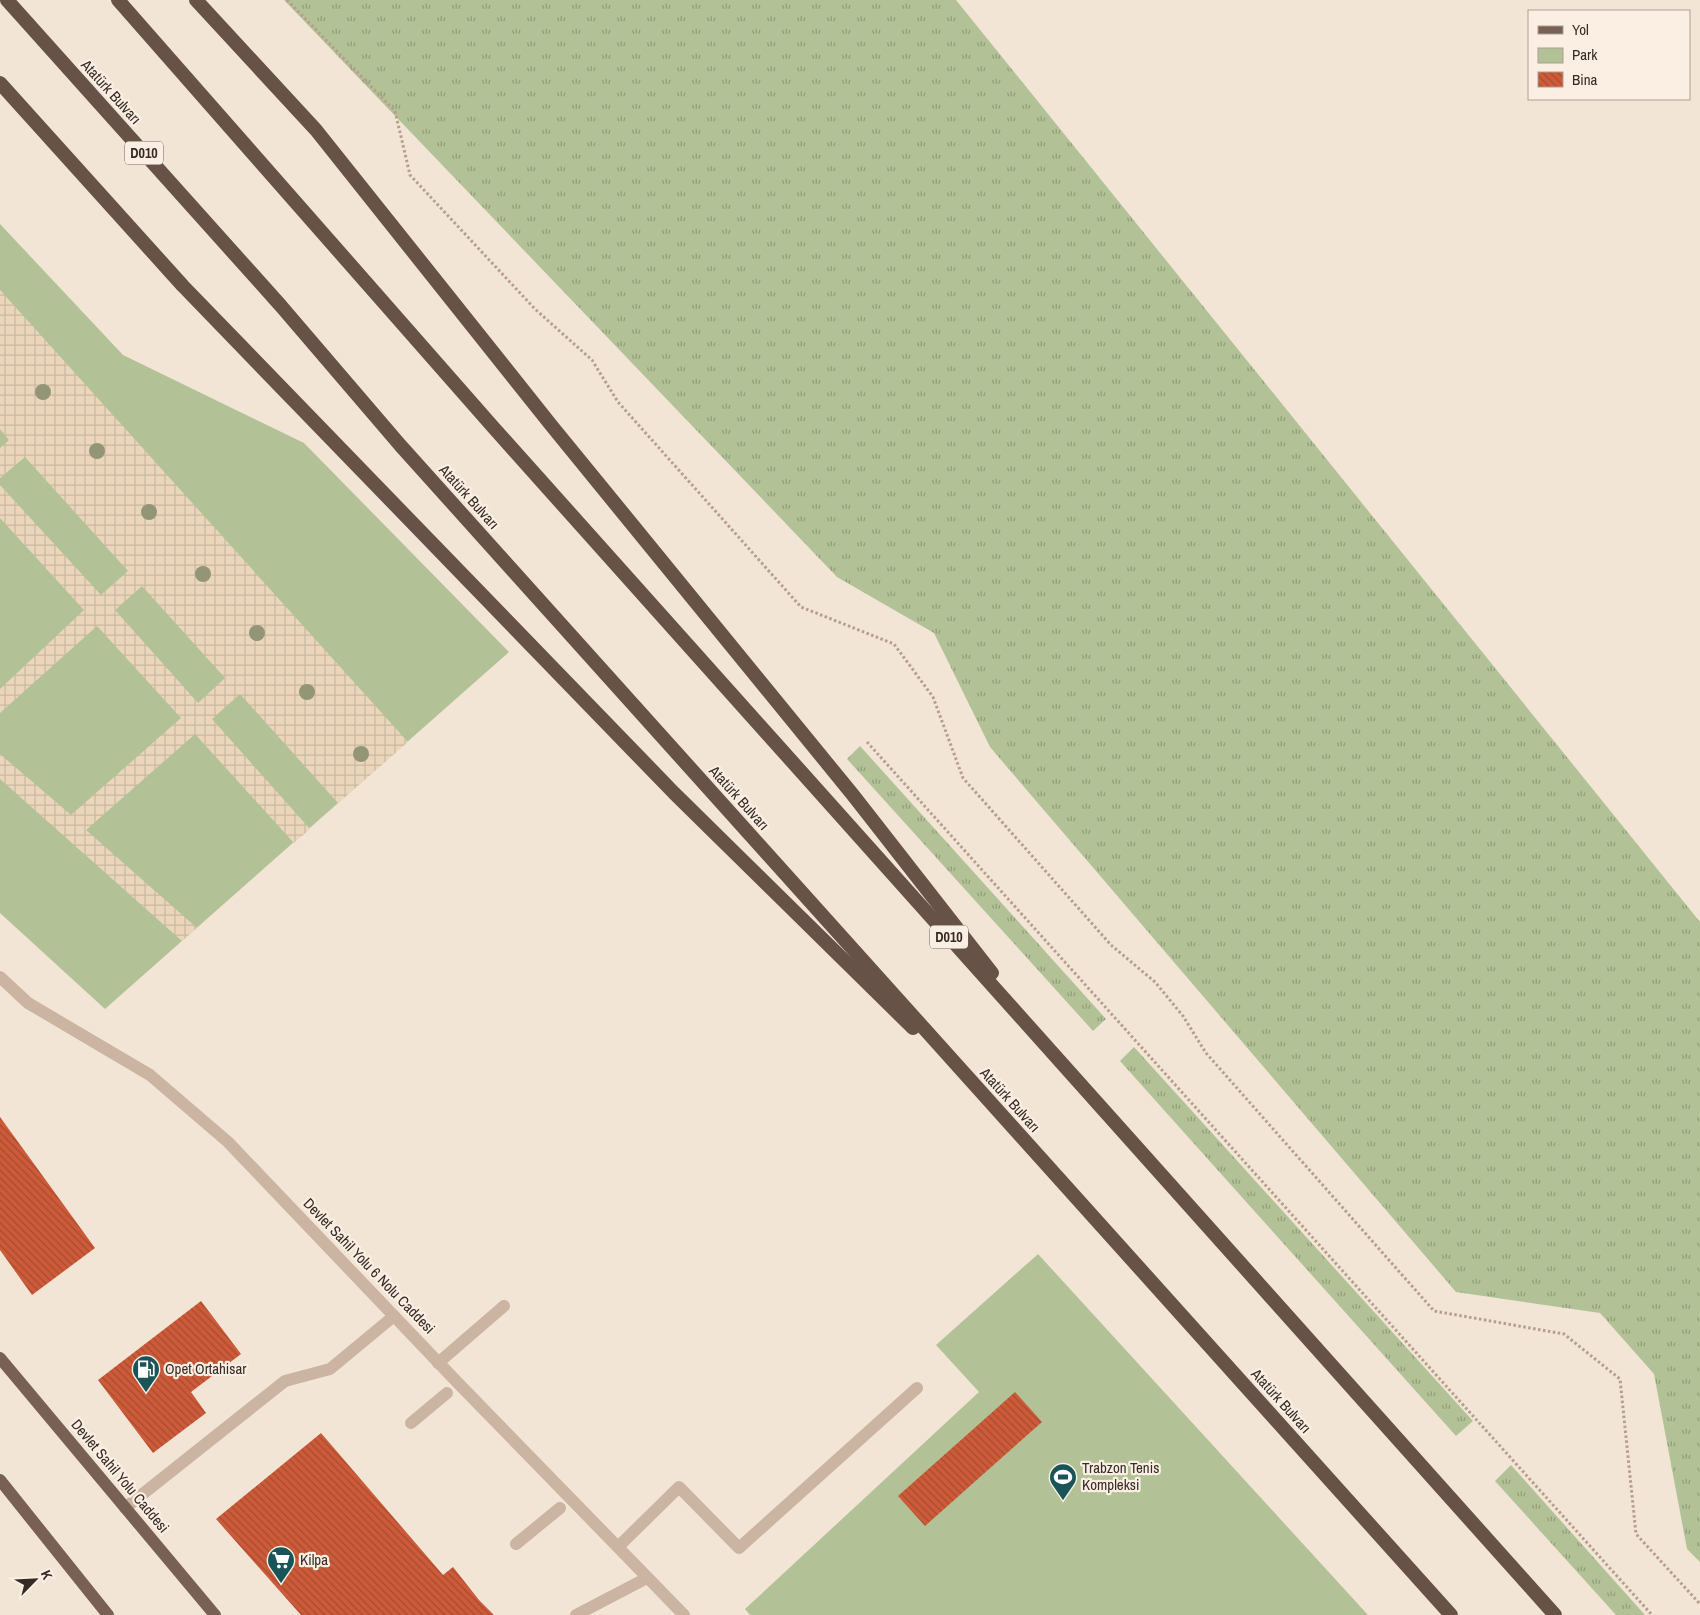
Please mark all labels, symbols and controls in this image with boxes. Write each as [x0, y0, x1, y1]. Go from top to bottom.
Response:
legend [1528, 10, 1690, 100]
text: Yol [1572, 19, 1589, 40]
text: Park [1572, 44, 1598, 65]
street label: Atatürk Bulvarı [76, 54, 146, 129]
text: Bina [1572, 69, 1597, 90]
road number: D010 [125, 142, 163, 164]
street label: Atatürk Bulvarı [434, 459, 504, 534]
street label: Atatürk Bulvarı [704, 760, 774, 835]
road number: D010 [930, 926, 968, 949]
street label: Atatürk Bulvarı [975, 1062, 1045, 1137]
street label: Devlet Sahil Yolu 6 Nolu Caddesi [299, 1193, 440, 1338]
fuel station icon: Opet Ortahisar [131, 1354, 161, 1393]
place label: Opet Ortahisar [165, 1358, 246, 1379]
street label: Atatürk Bulvarı [1246, 1363, 1316, 1438]
street label: Devlet Sahil Yolu Caddesi [67, 1414, 174, 1537]
place label: Trabzon Tenis Kompleksi [1082, 1457, 1159, 1495]
sports icon: Trabzon Tenis Kompleksi [1048, 1462, 1078, 1501]
supermarket icon: Kilpa [266, 1545, 296, 1584]
place label: Kilpa [300, 1549, 328, 1570]
north arrow [10, 1555, 60, 1605]
text: K [37, 1567, 57, 1583]

